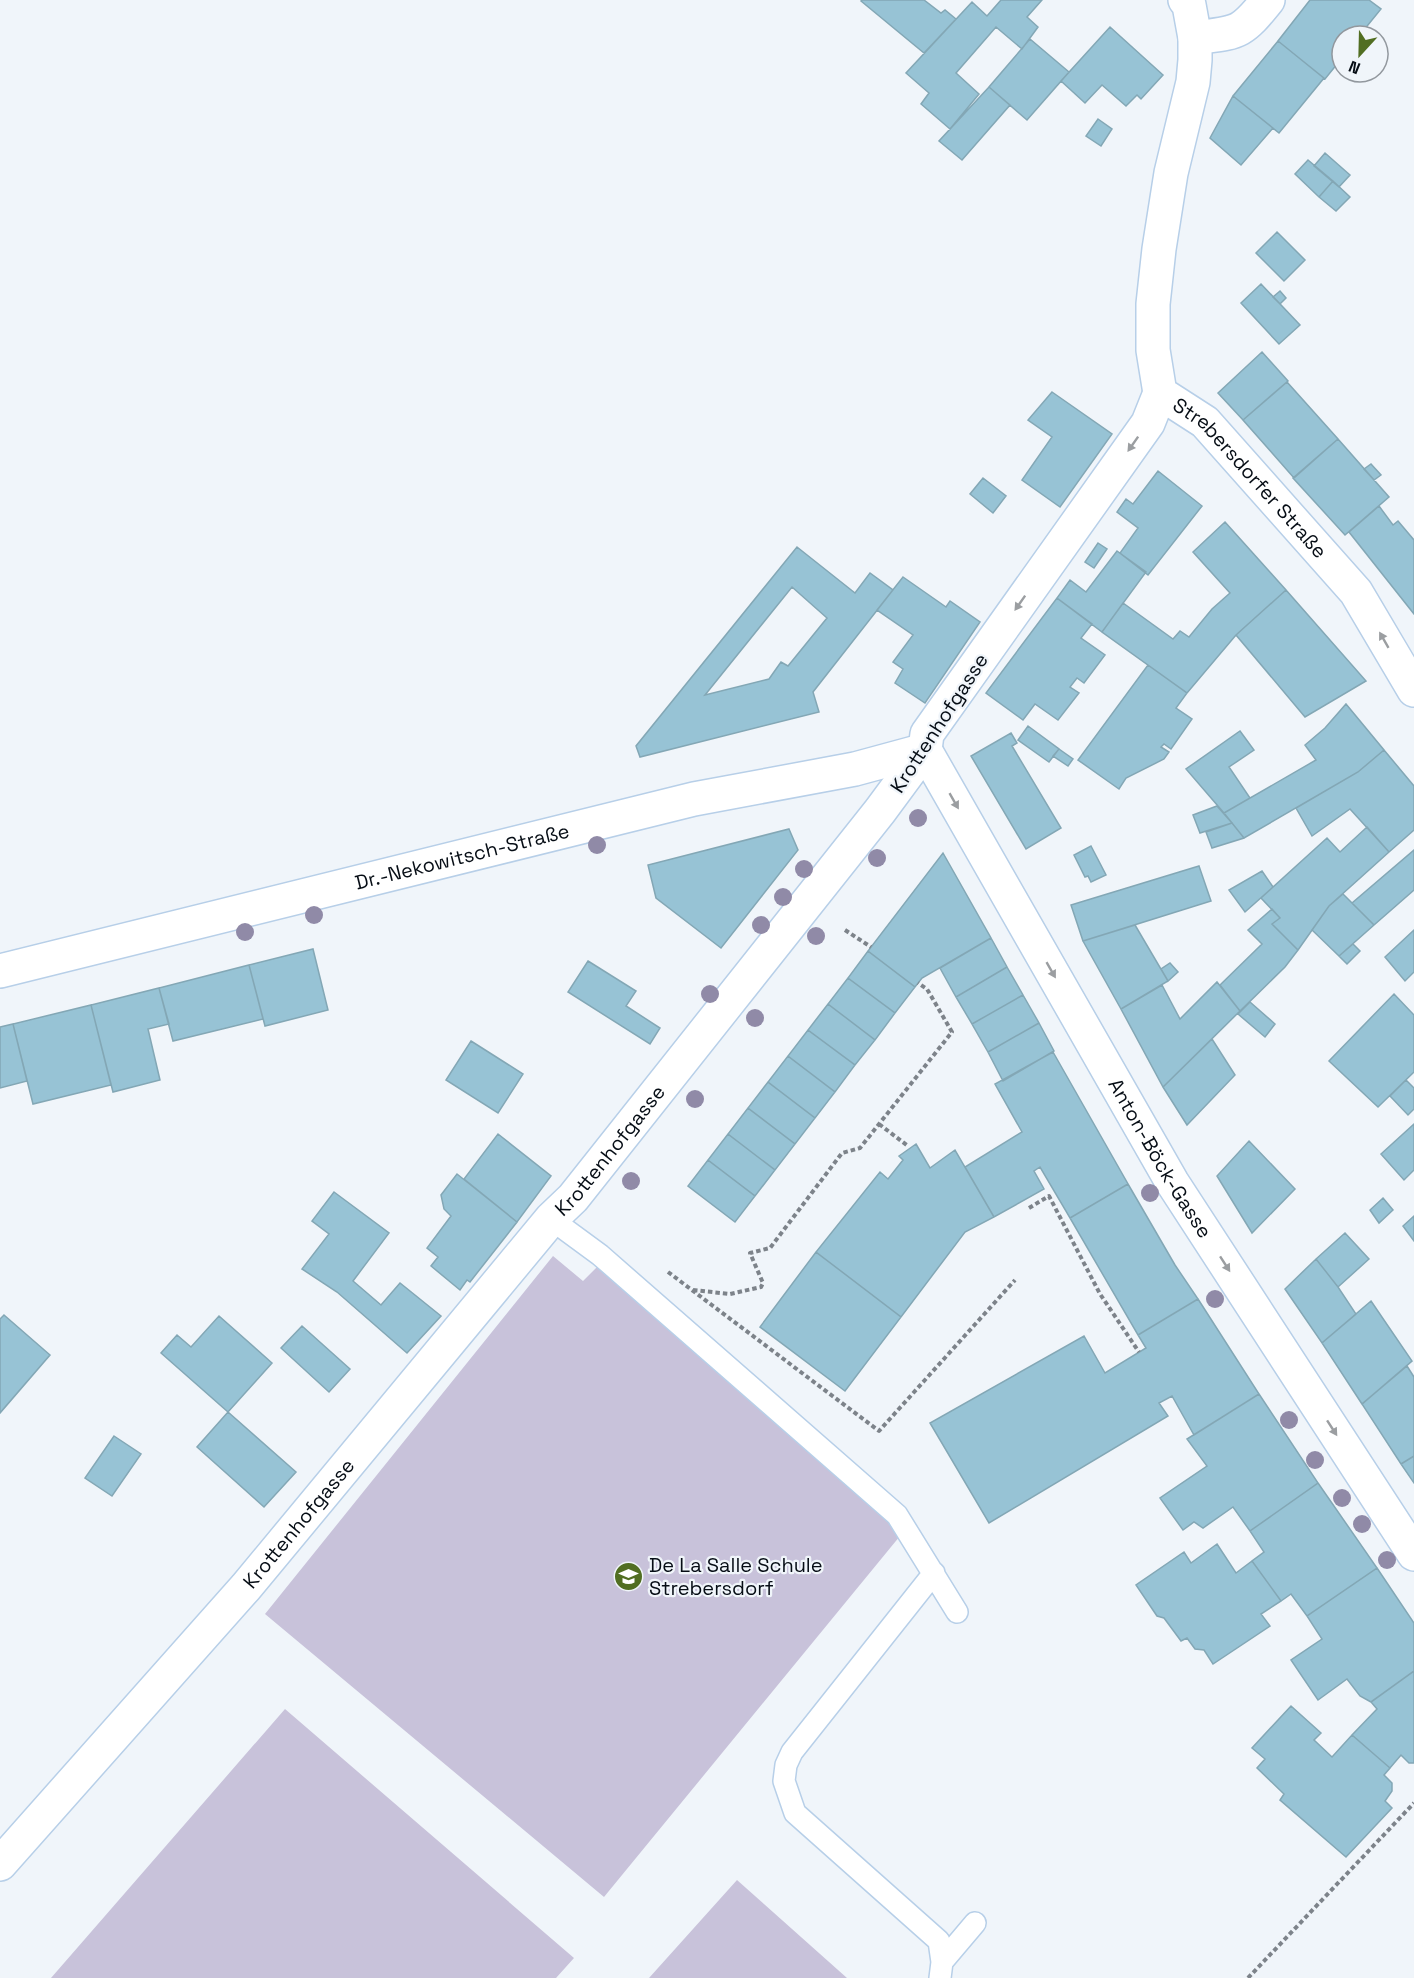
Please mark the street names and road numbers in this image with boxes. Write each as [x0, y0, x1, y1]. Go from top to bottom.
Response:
street label: Strebersdorfer Straße [1168, 392, 1333, 563]
street label: Krottenhofgasse [884, 648, 994, 798]
street label: Dr.-Nekowitsch-Straße [352, 817, 572, 896]
street label: Anton-Böck-Gasse [1102, 1074, 1218, 1243]
street label: Krottenhofgasse [549, 1080, 671, 1222]
street label: Krottenhofgasse [237, 1453, 360, 1594]

